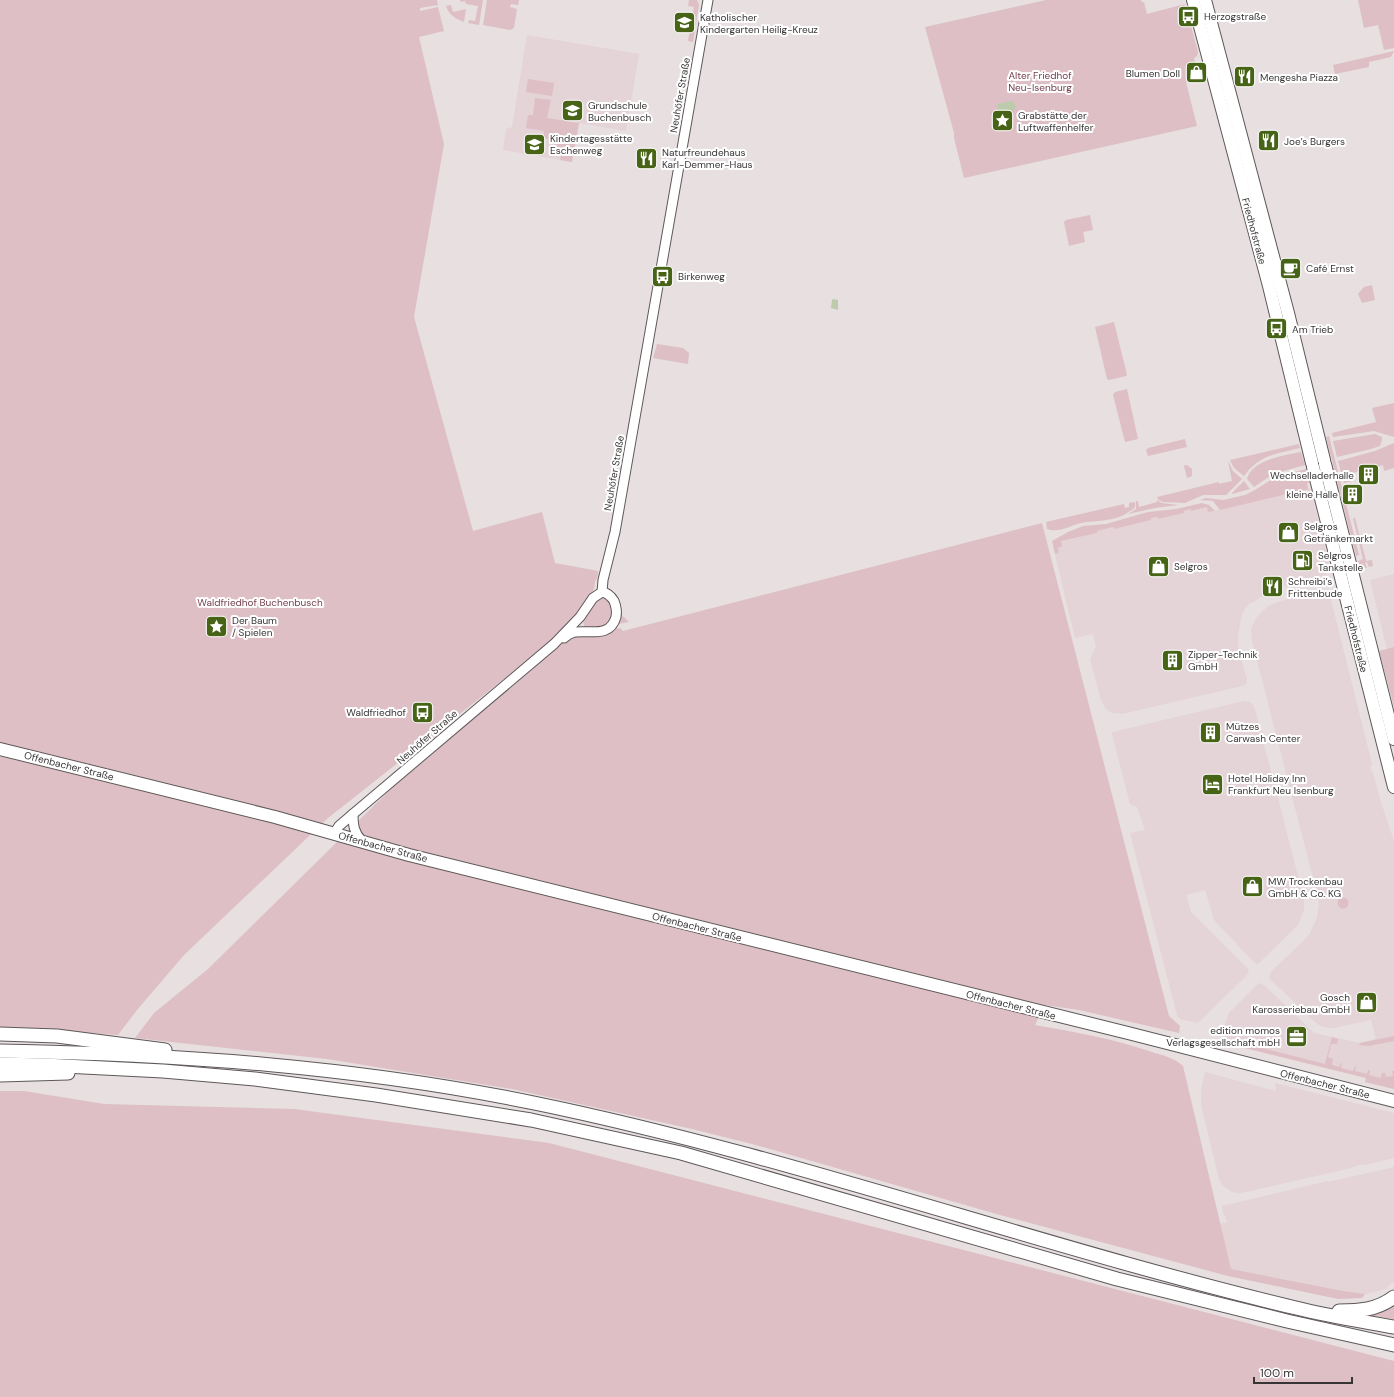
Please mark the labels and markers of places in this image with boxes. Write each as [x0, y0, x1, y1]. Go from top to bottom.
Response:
bus stop icon: Herzogstraße [1176, 3, 1202, 29]
school or university icon: Katholischer Kindergarten Heilig-Kreuz [672, 10, 698, 36]
place label: Herzogstraße [1204, 10, 1266, 23]
place label: Katholischer Kindergarten Heilig-Kreuz [700, 11, 818, 36]
shop icon: Blumen Doll [1183, 60, 1209, 86]
restaurant icon: Mengesha Piazza [1232, 64, 1258, 90]
place label: Blumen Doll [1126, 67, 1180, 80]
place label: Mengesha Piazza [1260, 71, 1338, 84]
school or university icon: Grundschule Buchenbusch [559, 98, 585, 124]
place label: Grundschule Buchenbusch [588, 99, 651, 124]
place icon: Grabstätte der Luftwaffenhelfer [990, 108, 1016, 134]
place label: Grabstätte der Luftwaffenhelfer [1018, 109, 1094, 134]
restaurant icon: Joe’s Burgers [1256, 128, 1282, 154]
school or university icon: Kindertagesstätte Eschenweg [521, 131, 547, 157]
place label: Kindertagesstätte Eschenweg [550, 132, 633, 157]
place label: Joe’s Burgers [1284, 135, 1345, 148]
restaurant icon: Naturfreundehaus Karl-Demmer-Haus [634, 145, 660, 171]
place label: Naturfreundehaus Karl-Demmer-Haus [662, 146, 753, 171]
cafe icon: Café Ernst [1277, 255, 1303, 281]
place label: Café Ernst [1306, 262, 1354, 275]
bus stop icon: Birkenweg [650, 263, 676, 289]
place label: Birkenweg [678, 270, 725, 283]
bus stop icon: Am Trieb [1263, 316, 1289, 342]
place label: Am Trieb [1292, 323, 1333, 336]
building icon: Wechselladerhalle [1356, 462, 1382, 488]
place label: Wechselladerhalle [1270, 469, 1354, 482]
building icon: kleine Halle [1340, 481, 1366, 507]
place label: kleine Halle [1286, 488, 1338, 501]
shop icon: Selgros Getränkemarkt [1276, 519, 1302, 545]
place label: Selgros Getränkemarkt [1304, 520, 1373, 545]
fuel station icon: Selgros Tankstelle [1289, 548, 1315, 574]
place label: Selgros Tankstelle [1318, 549, 1364, 574]
shop icon: Selgros [1146, 553, 1172, 579]
place label: Selgros [1174, 560, 1208, 573]
restaurant icon: Schreibi’s Frittenbude [1259, 574, 1285, 600]
place label: Schreibi’s Frittenbude [1288, 575, 1343, 600]
place icon: Der Baum / Spielen [203, 613, 229, 639]
place label: Der Baum / Spielen [232, 614, 277, 639]
building icon: Zipper-Technik GmbH [1160, 647, 1186, 673]
place label: Zipper-Technik GmbH [1188, 648, 1258, 673]
bus stop icon: Waldfriedhof [409, 699, 435, 725]
place label: Waldfriedhof [346, 706, 407, 719]
building icon: Mützes Carwash Center [1197, 719, 1223, 745]
place label: Mützes Carwash Center [1226, 720, 1301, 745]
hotel icon: Hotel Holiday Inn Frankfurt Neu Isenburg [1200, 771, 1226, 797]
place label: Hotel Holiday Inn Frankfurt Neu Isenburg [1228, 772, 1334, 797]
shop icon: MW Trockenbau GmbH & Co. KG [1239, 874, 1265, 900]
place label: MW Trockenbau GmbH & Co. KG [1268, 875, 1343, 900]
shop icon: Gosch Karosseriebau GmbH [1353, 990, 1379, 1016]
place label: Gosch Karosseriebau GmbH [1252, 991, 1350, 1016]
office icon: edition momos Verlagsgesellschaft mbH [1283, 1023, 1309, 1049]
place label: edition momos Verlagsgesellschaft mbH [1166, 1024, 1280, 1049]

